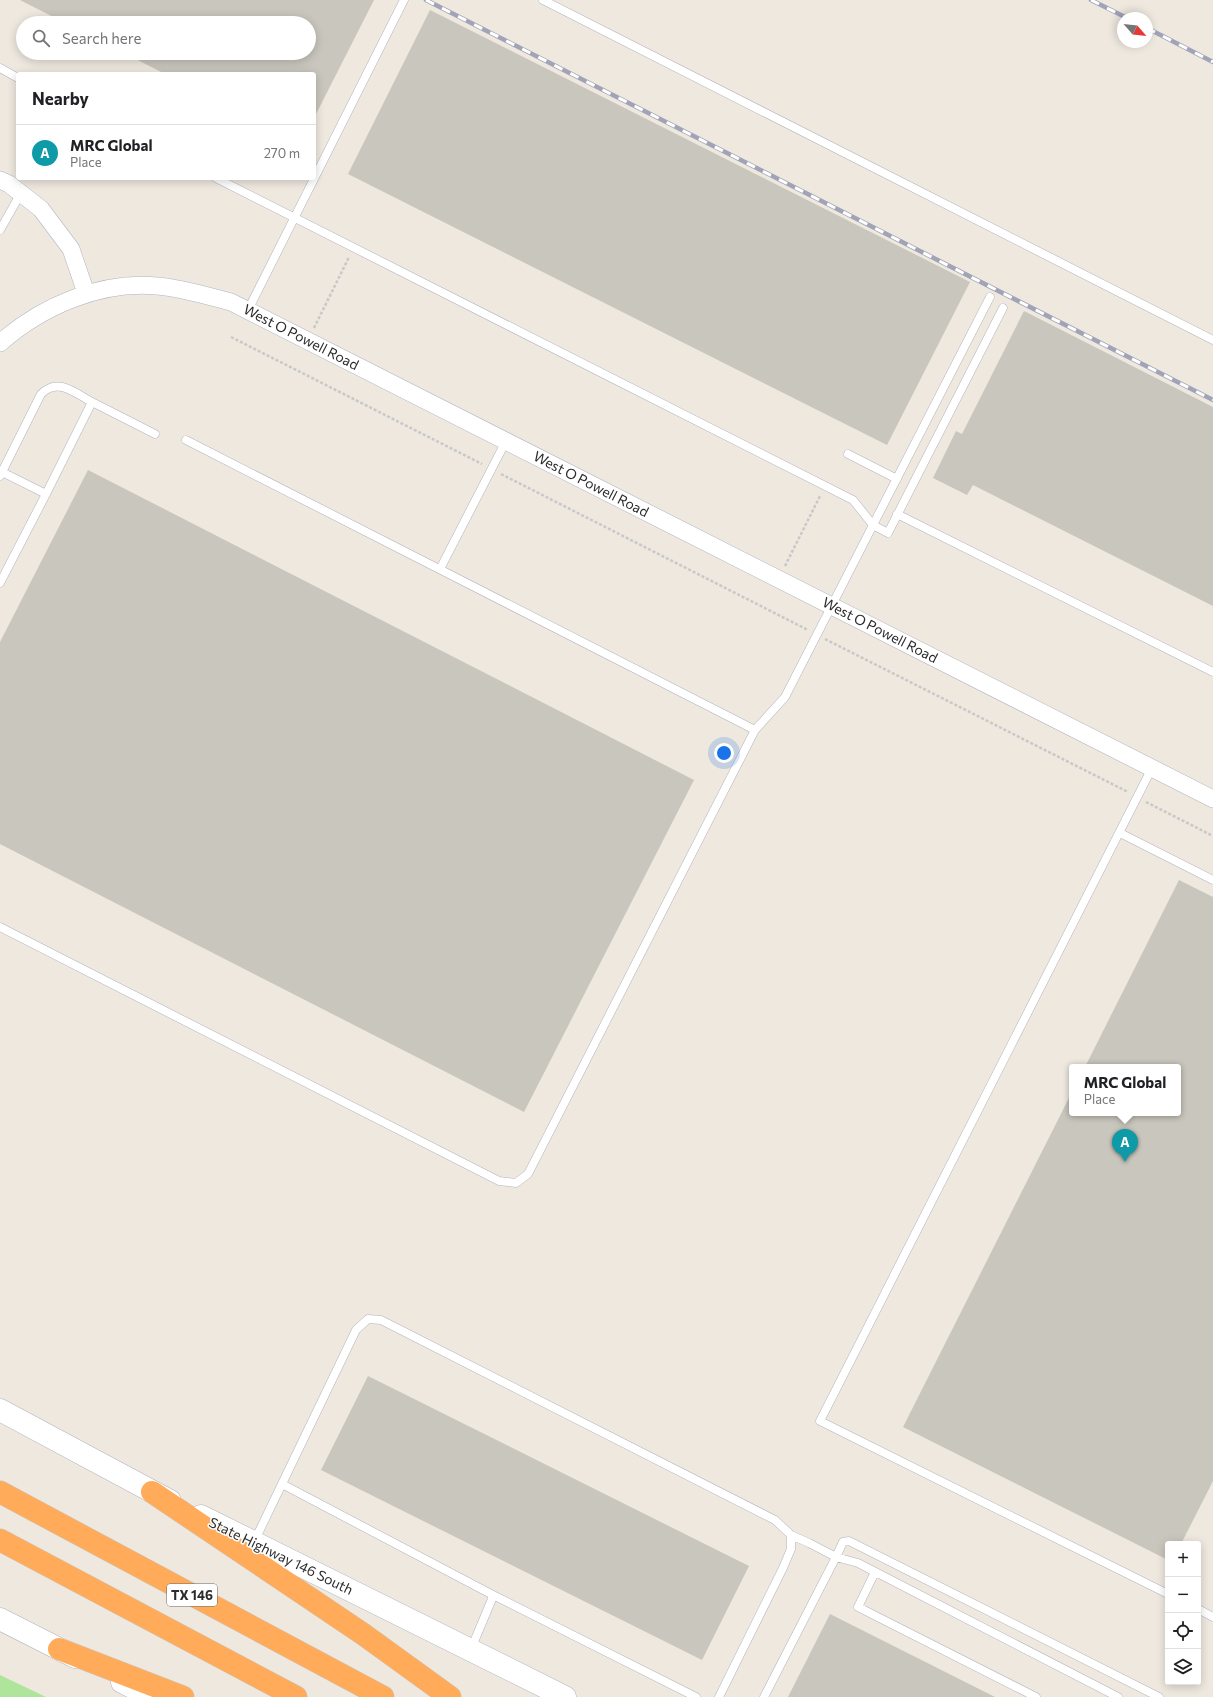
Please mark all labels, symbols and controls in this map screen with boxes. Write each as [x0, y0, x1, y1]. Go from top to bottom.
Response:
north arrow [1117, 12, 1153, 48]
search box [16, 16, 316, 60]
icon: search [30, 27, 52, 49]
text: Search here [62, 29, 141, 47]
text: Nearby [32, 88, 89, 109]
text: MRC Global [70, 136, 152, 154]
text: A [40, 145, 50, 161]
text: 270 m [264, 145, 300, 161]
text: Place [70, 154, 102, 170]
street label: West O Powell Road [241, 300, 362, 373]
street label: West O Powell Road [531, 447, 652, 520]
street label: West O Powell Road [820, 593, 941, 666]
your location [714, 743, 734, 763]
popup [1069, 1064, 1181, 1116]
text: MRC Global [1084, 1073, 1166, 1091]
text: Place [1084, 1091, 1115, 1107]
pin: A [1112, 1129, 1138, 1162]
street label: State Highway 146 South [206, 1513, 356, 1598]
map controls [1165, 1541, 1201, 1685]
button: + [1165, 1541, 1201, 1577]
button: − [1165, 1577, 1201, 1613]
road number: TX 146 [167, 1584, 217, 1606]
button: locate [1165, 1613, 1201, 1649]
button: layers [1165, 1649, 1201, 1685]

